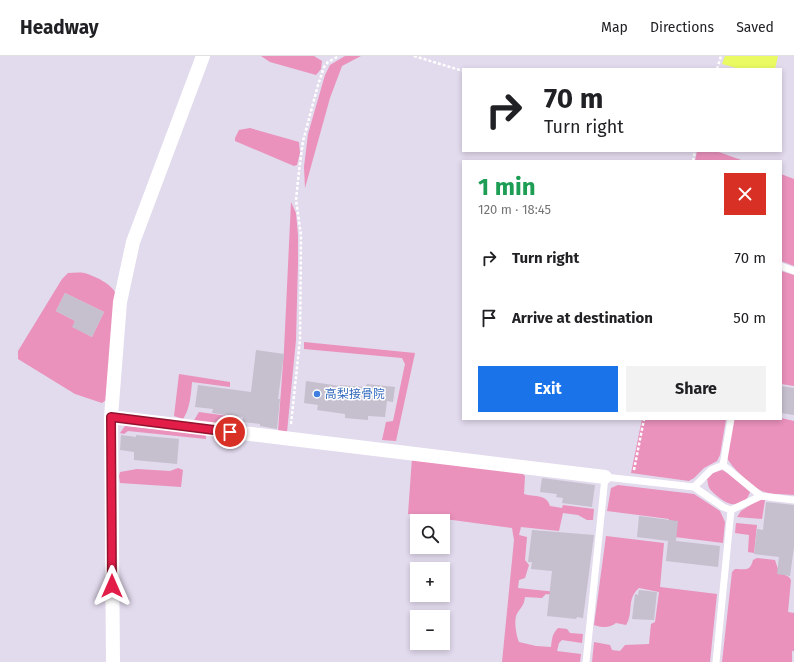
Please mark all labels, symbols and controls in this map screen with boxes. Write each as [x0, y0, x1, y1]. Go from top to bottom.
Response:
text: Headway [20, 16, 99, 39]
text: Map [601, 19, 628, 36]
text: Directions [650, 19, 714, 36]
text: Saved [736, 19, 774, 36]
text: 70 m [544, 82, 603, 115]
icon: right [478, 84, 530, 136]
text: Turn right [544, 116, 624, 138]
text: 1 min [478, 173, 536, 201]
button: close [724, 173, 766, 215]
text: 120 m · 18:45 [478, 202, 551, 217]
icon: right [478, 247, 500, 269]
text: Turn right [512, 249, 579, 267]
text: 70 m [734, 249, 766, 267]
icon: arrive [478, 307, 500, 329]
text: Arrive at destination [512, 309, 653, 327]
text: 50 m [733, 309, 766, 327]
button: Exit [478, 366, 618, 412]
button: Share [626, 366, 766, 412]
place label: 高梨接骨院 [325, 387, 385, 401]
marker: 高梨接骨院 [312, 389, 322, 399]
pin [213, 415, 247, 449]
icon: arrive [219, 421, 241, 443]
map controls [410, 514, 450, 650]
button: search [410, 514, 450, 554]
button: + [410, 562, 450, 602]
position arrow [91, 565, 133, 607]
button: − [410, 610, 450, 650]

